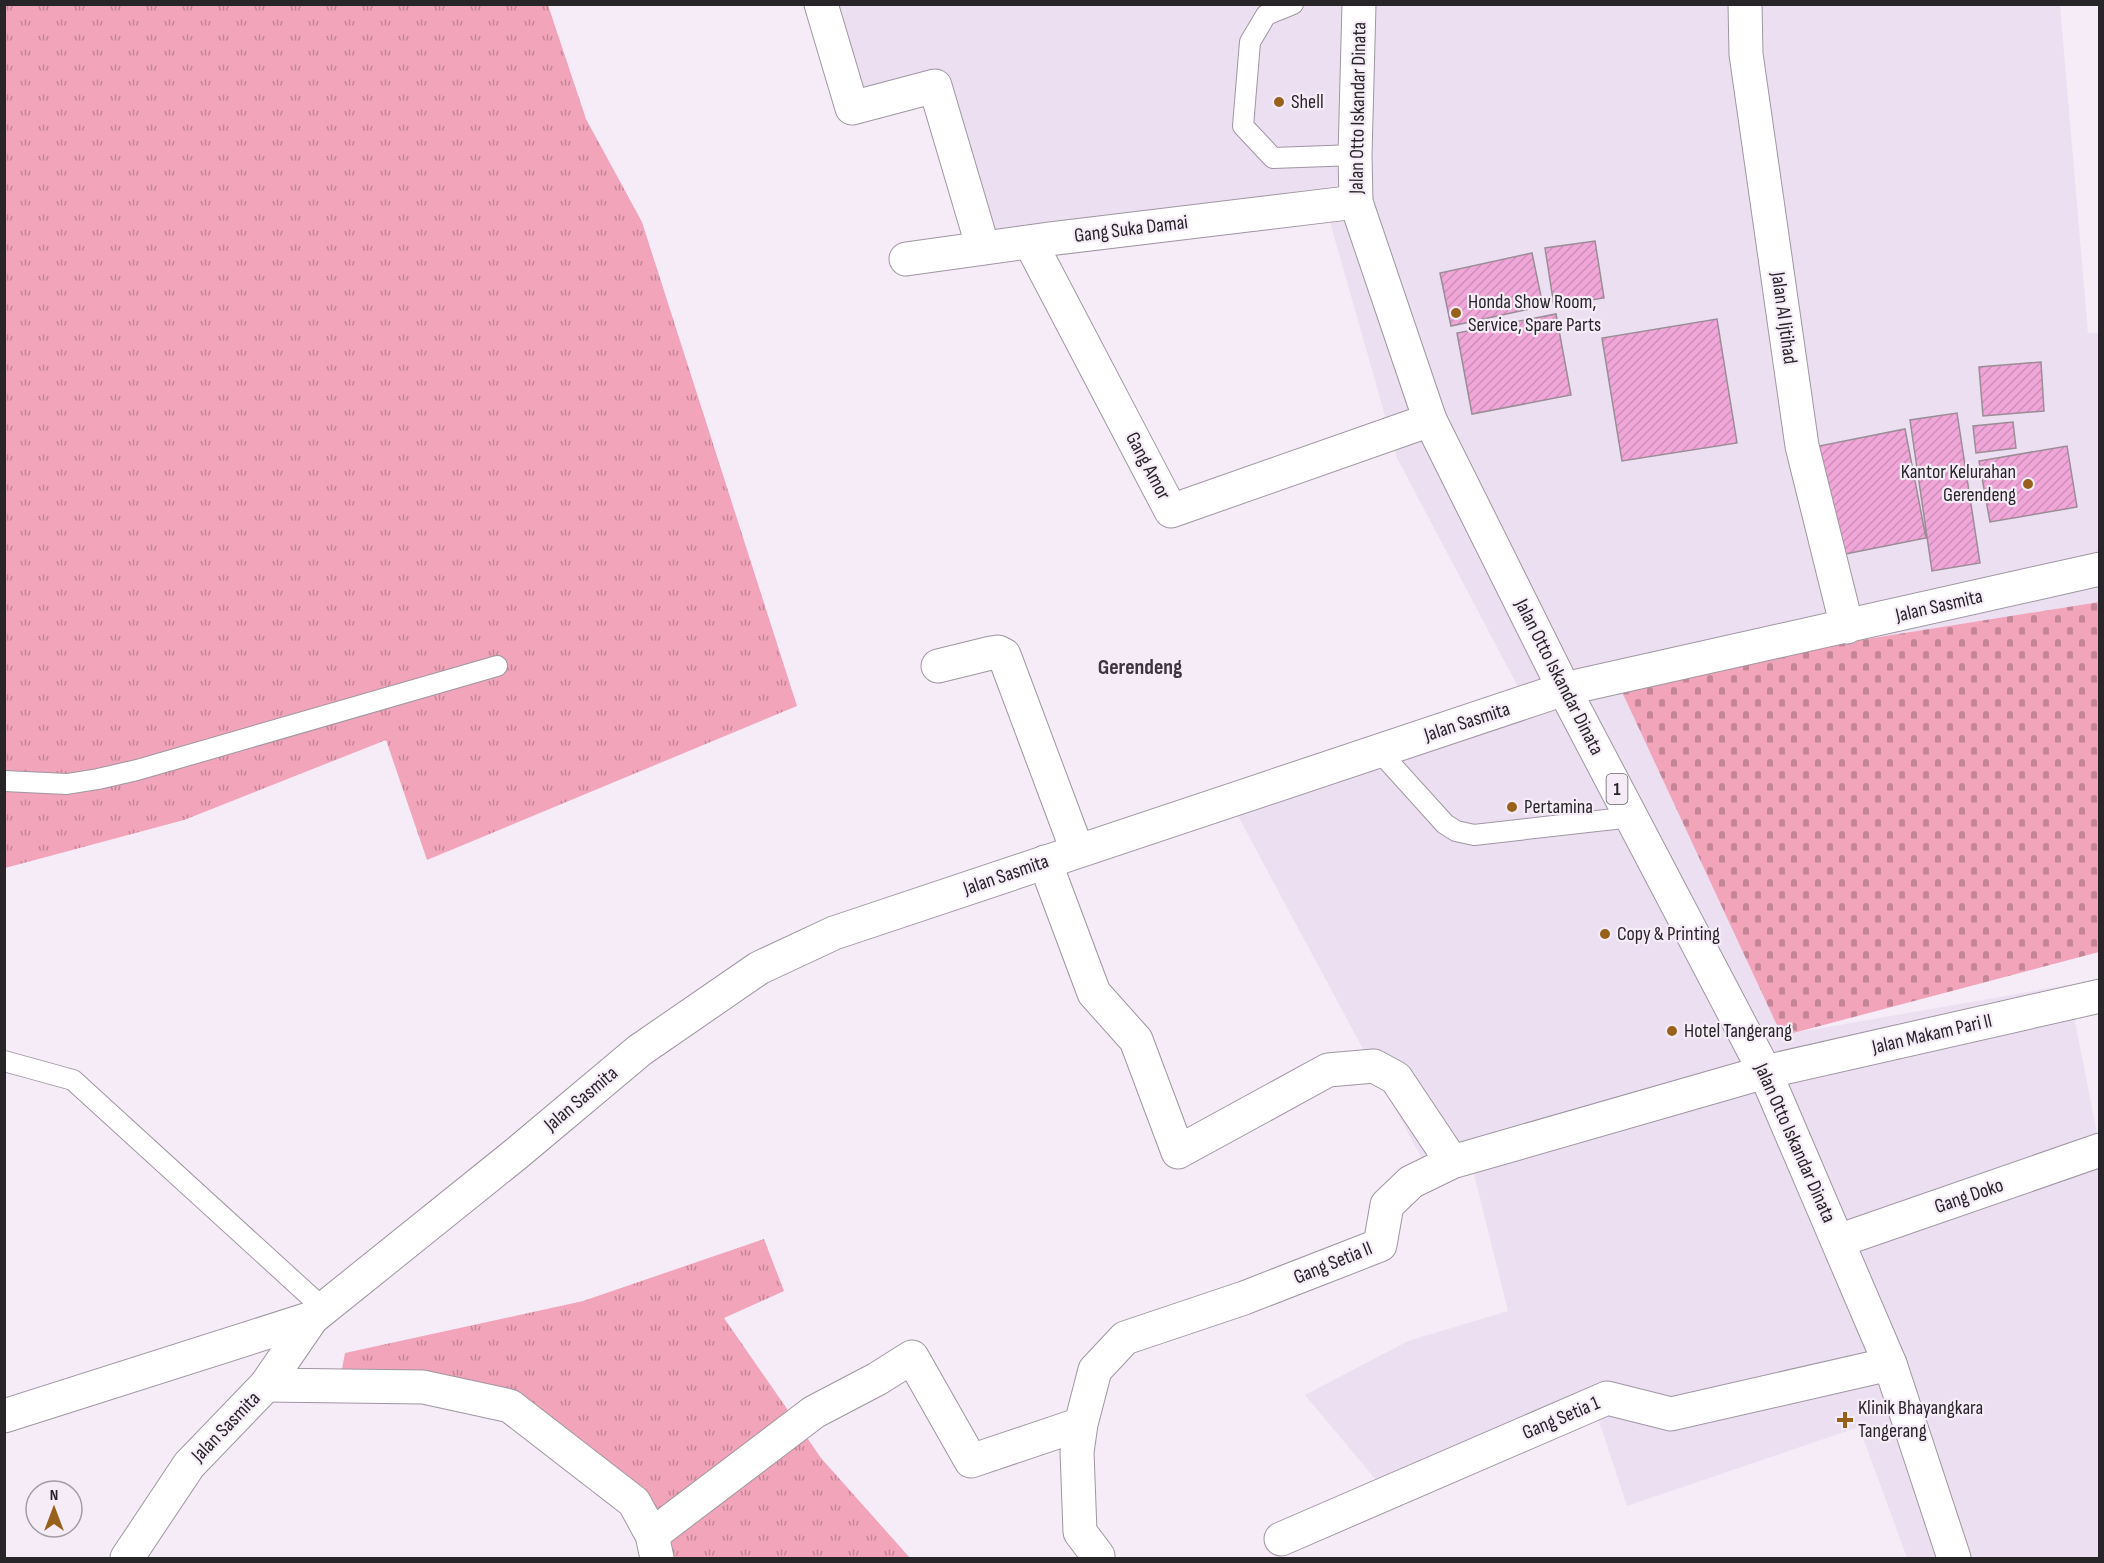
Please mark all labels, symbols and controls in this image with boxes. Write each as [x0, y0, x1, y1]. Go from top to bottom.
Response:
street label: Jalan Otto Iskandar Dinata [1344, 22, 1371, 195]
place label: Shell [1291, 90, 1324, 114]
marker: Shell [1272, 95, 1286, 109]
street label: Gang Suka Damai [1073, 210, 1189, 248]
street label: Jalan Al Ijtihad [1766, 269, 1802, 366]
place label: Honda Show Room, Service, Spare Parts [1468, 290, 1601, 337]
marker: Honda Show Room, Service, Spare Parts [1449, 306, 1463, 320]
street label: Gang Amor [1120, 428, 1176, 504]
place label: Kantor Kelurahan Gerendeng [1901, 460, 2016, 507]
marker: Kantor Kelurahan Gerendeng [2021, 477, 2035, 491]
street label: Jalan Sasmita [1892, 584, 1985, 628]
street label: Jalan Otto Iskandar Dinata [1509, 594, 1609, 759]
district label: Gerendeng [1098, 654, 1182, 681]
street label: Jalan Sasmita [1420, 697, 1513, 747]
road number: 1 [1606, 774, 1628, 804]
place label: Pertamina [1524, 795, 1593, 819]
marker: Pertamina [1505, 800, 1519, 814]
street label: Jalan Sasmita [959, 849, 1052, 901]
place label: Copy & Printing [1617, 922, 1720, 946]
marker: Copy & Printing [1598, 927, 1612, 941]
street label: Jalan Makam Pari II [1869, 1009, 1994, 1060]
place label: Hotel Tangerang [1684, 1019, 1792, 1043]
marker: Hotel Tangerang [1665, 1024, 1679, 1038]
street label: Jalan Otto Iskandar Dinata [1749, 1059, 1841, 1226]
street label: Jalan Sasmita [539, 1061, 623, 1137]
street label: Gang Doko [1931, 1173, 2007, 1219]
street label: Gang Setia II [1290, 1236, 1376, 1290]
street label: Jalan Sasmita [186, 1387, 265, 1468]
street label: Gang Setia 1 [1519, 1391, 1603, 1445]
place label: Klinik Bhayangkara Tangerang [1858, 1396, 1983, 1443]
marker: Klinik Bhayangkara Tangerang [1836, 1411, 1854, 1429]
north arrow [24, 1479, 84, 1539]
text: N [50, 1486, 58, 1505]

